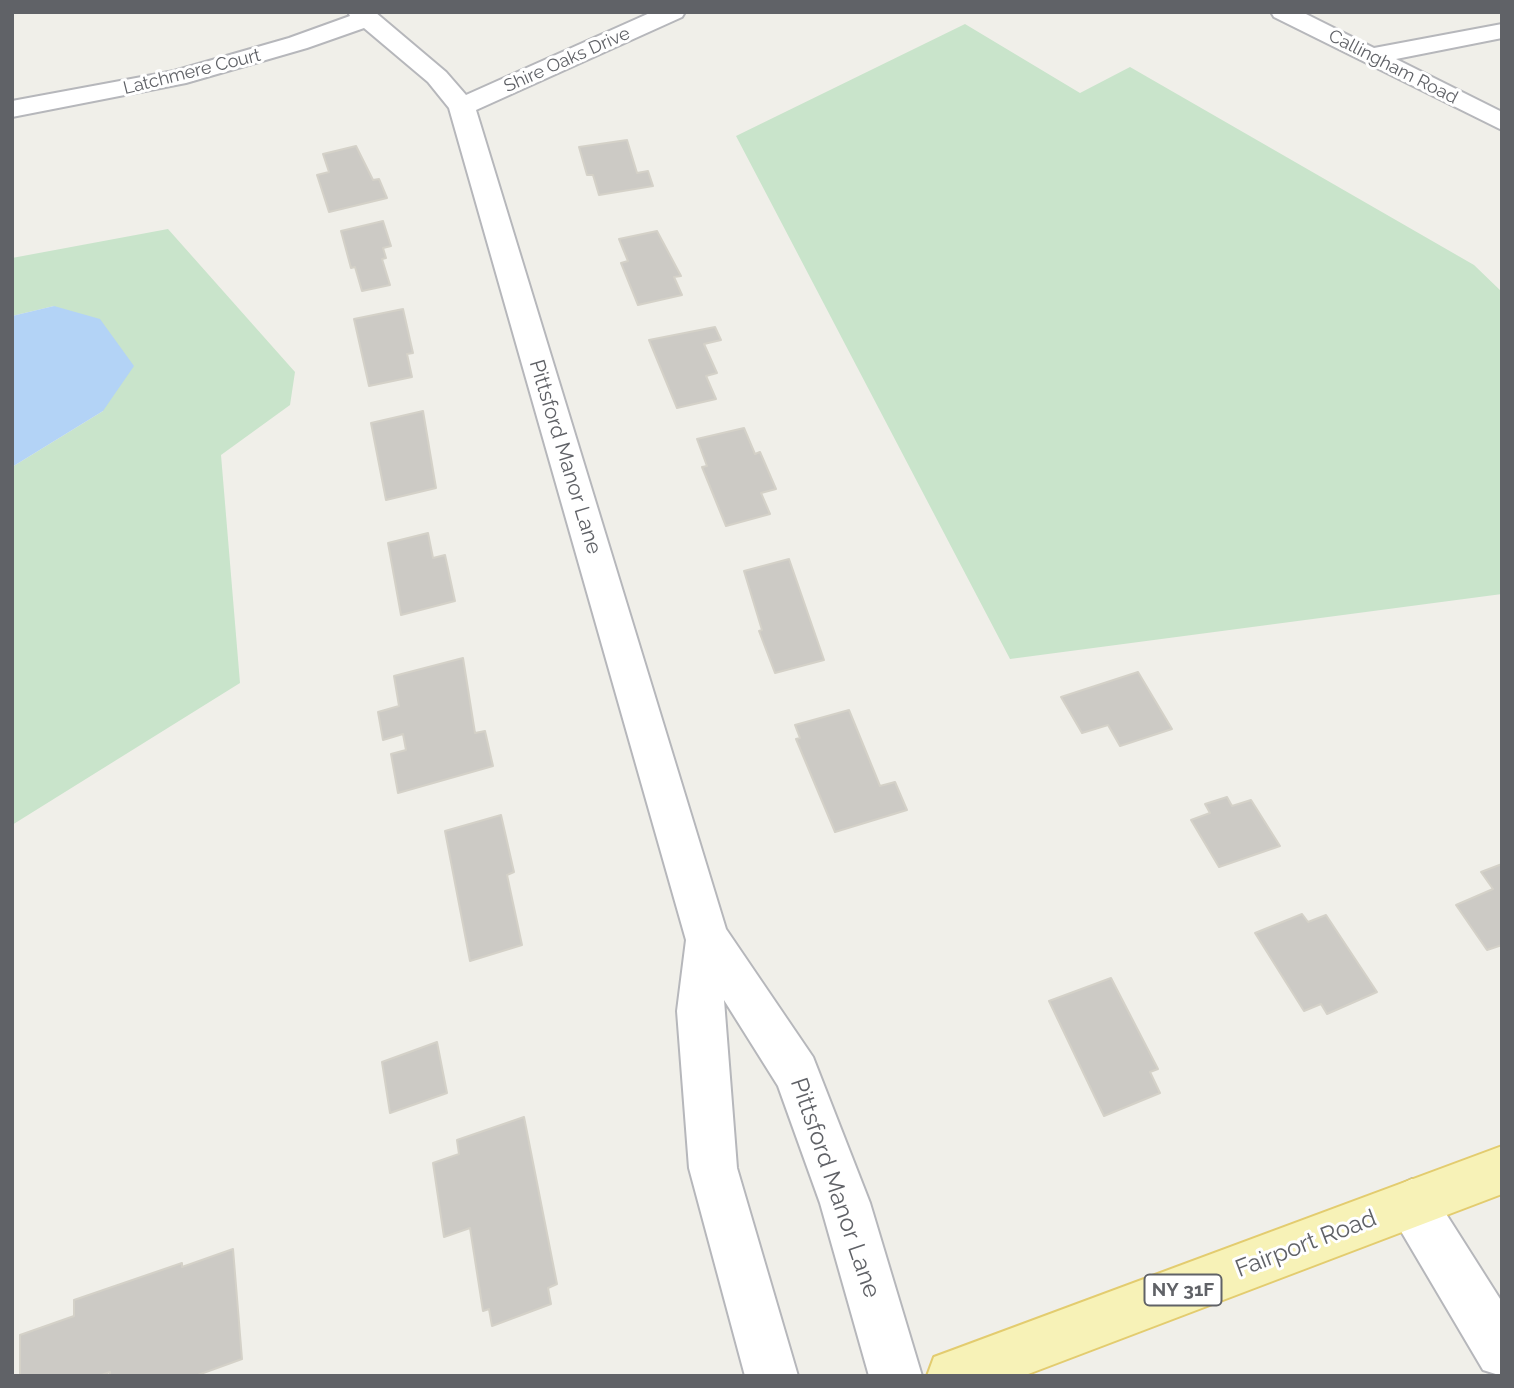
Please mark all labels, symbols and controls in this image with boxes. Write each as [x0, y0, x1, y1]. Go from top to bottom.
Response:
street label: Shire Oaks Drive [501, 23, 633, 97]
street label: Callingham Road [1325, 25, 1461, 109]
street label: Latchmere Court [121, 44, 263, 100]
street label: Pittsford Manor Lane [523, 357, 607, 557]
street label: Pittsford Manor Lane [784, 1074, 886, 1302]
street label: Fairport Road [1232, 1204, 1380, 1284]
road number: NY 31F [1144, 1274, 1222, 1306]

